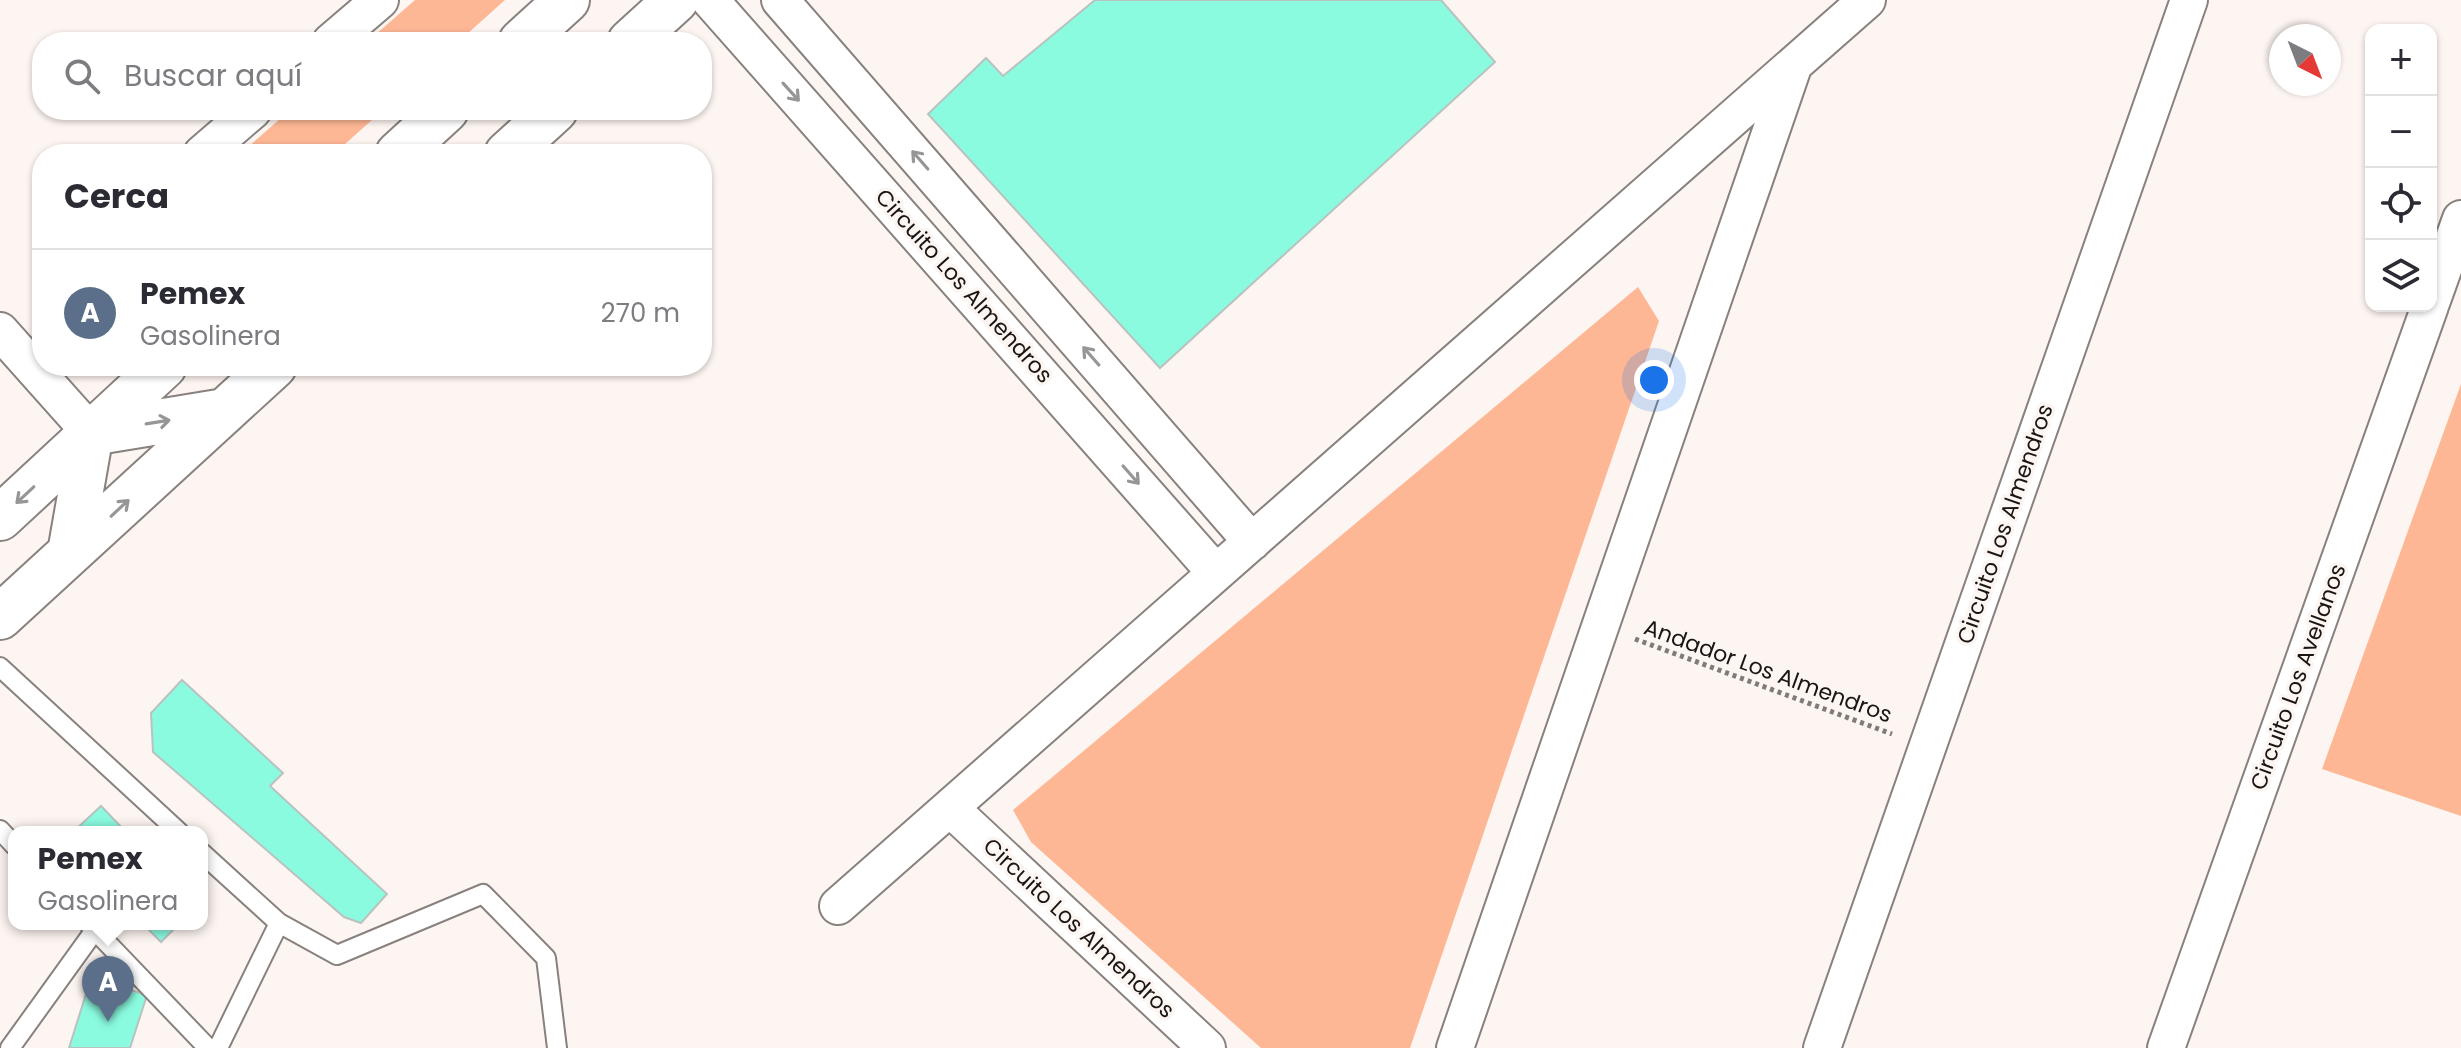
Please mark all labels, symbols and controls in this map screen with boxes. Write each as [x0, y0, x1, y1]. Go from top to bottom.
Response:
north arrow [2269, 24, 2341, 96]
map controls [2365, 24, 2437, 312]
button: + [2365, 24, 2437, 96]
search box [32, 32, 712, 120]
icon: search [60, 54, 104, 98]
text: Buscar aquí [124, 54, 302, 97]
one-way arrow [781, 81, 799, 101]
button: − [2365, 96, 2437, 168]
one-way arrow [911, 151, 929, 171]
button: locate [2365, 168, 2437, 240]
text: Cerca [64, 172, 169, 220]
street label: Circuito Los Almendros [868, 182, 1060, 390]
button: layers [2365, 240, 2437, 312]
text: Pemex [140, 272, 245, 315]
text: A [80, 295, 100, 331]
text: 270 m [601, 295, 680, 331]
text: Gasolinera [140, 318, 281, 354]
one-way arrow [1082, 346, 1100, 367]
your location [1634, 360, 1674, 400]
street label: Circuito Los Almendros [1949, 400, 2061, 648]
one-way arrow [145, 414, 170, 429]
one-way arrow [1122, 464, 1140, 484]
one-way arrow [15, 485, 35, 504]
one-way arrow [109, 499, 129, 517]
street label: Circuito Los Avellanos [2243, 560, 2353, 794]
street label: Andador Los Almendros [1640, 612, 1896, 730]
popup [8, 826, 208, 930]
street label: Circuito Los Almendros [976, 831, 1182, 1025]
text: Pemex [38, 837, 143, 880]
text: Gasolinera [38, 883, 178, 919]
pin: A [82, 956, 134, 1022]

